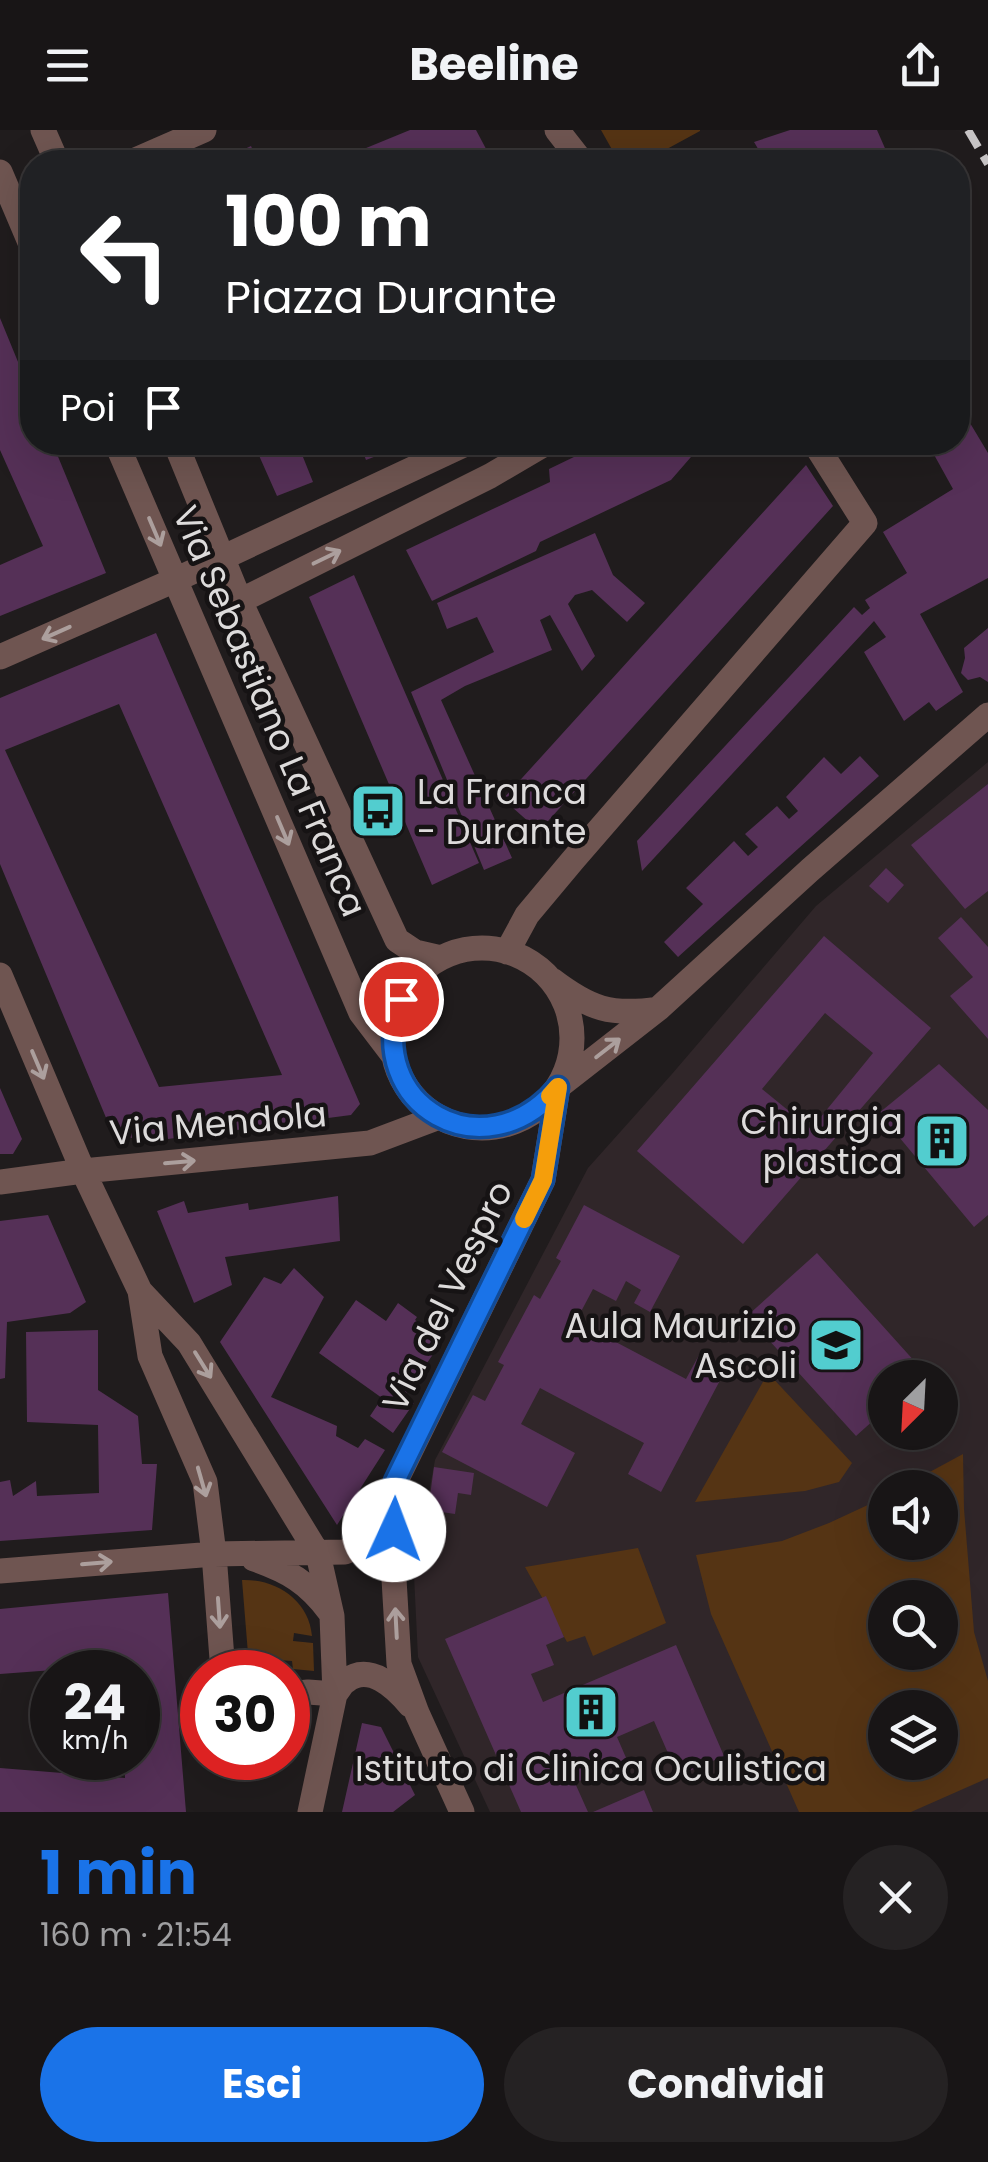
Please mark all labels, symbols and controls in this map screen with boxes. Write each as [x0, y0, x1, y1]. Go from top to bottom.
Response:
text: Beeline [409, 33, 579, 96]
icon: menu [40, 38, 95, 93]
icon: share [893, 38, 948, 93]
text: 100 m [225, 172, 432, 271]
icon: left [60, 190, 190, 320]
text: Piazza Durante [225, 266, 557, 329]
icon: arrive [136, 380, 191, 435]
text: Poi [60, 381, 116, 434]
street label: Via Sebastiano La Franca [161, 498, 379, 924]
one-way arrow [147, 516, 165, 547]
one-way arrow [312, 547, 342, 566]
one-way arrow [41, 625, 72, 643]
place label: La Franca - Durante [417, 767, 587, 856]
bus stop icon: La Franca - Durante [348, 781, 408, 841]
one-way arrow [275, 815, 293, 846]
pin [359, 957, 444, 1042]
icon: arrive [374, 972, 429, 1027]
one-way arrow [594, 1038, 621, 1059]
one-way arrow [30, 1049, 48, 1080]
street label: Via Mendola [107, 1089, 329, 1157]
place label: Chirurgia plastica [741, 1097, 903, 1186]
building icon: Chirurgia plastica [912, 1111, 972, 1171]
one-way arrow [163, 1152, 196, 1171]
street label: Via del Vespro [370, 1172, 524, 1420]
place label: Aula Maurizio Ascoli [565, 1301, 797, 1390]
school or university icon: Aula Maurizio Ascoli [806, 1315, 866, 1375]
one-way arrow [193, 1350, 213, 1379]
north arrow [868, 1360, 958, 1450]
map controls [868, 1360, 958, 1780]
one-way arrow [194, 1465, 212, 1497]
button: sound [868, 1470, 958, 1560]
position arrow [342, 1478, 446, 1582]
one-way arrow [81, 1554, 113, 1573]
button: search [868, 1580, 958, 1670]
one-way arrow [209, 1597, 228, 1629]
one-way arrow [387, 1607, 406, 1639]
speed limit sign: 30 [180, 1650, 310, 1780]
text: 24 [64, 1667, 126, 1738]
building icon: Istituto di Clinica Oculistica [561, 1682, 621, 1742]
button: layers [868, 1690, 958, 1780]
text: km/h [62, 1723, 128, 1758]
place label: Istituto di Clinica Oculistica [355, 1744, 827, 1793]
text: 1 min [40, 1831, 197, 1915]
button: close [843, 1845, 948, 1950]
text: 160 m · 21:54 [40, 1912, 232, 1957]
button: Esci [40, 2027, 484, 2142]
button: Condividi [504, 2027, 948, 2142]

